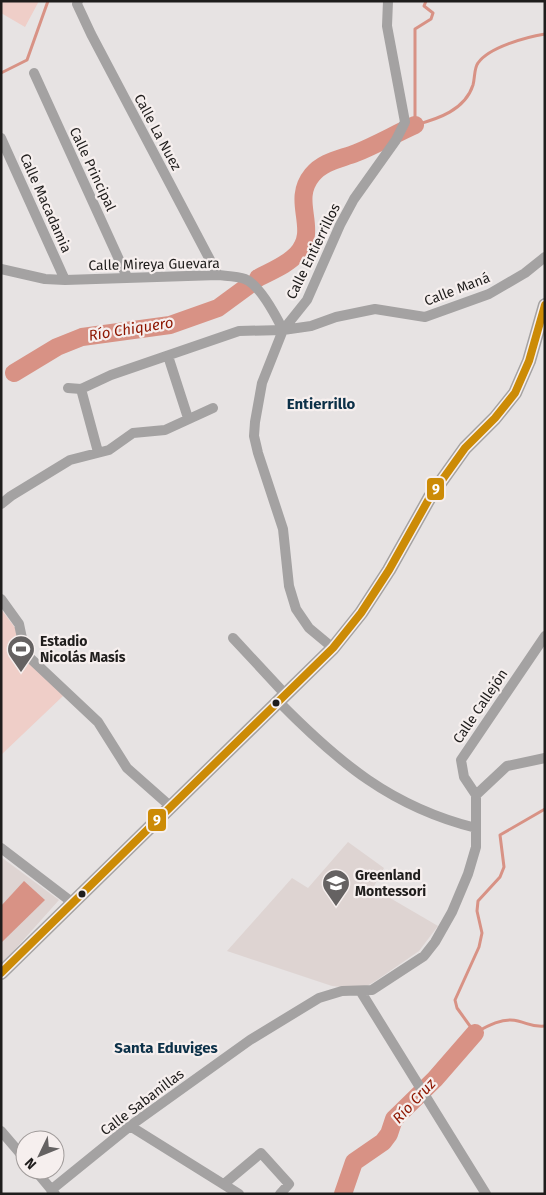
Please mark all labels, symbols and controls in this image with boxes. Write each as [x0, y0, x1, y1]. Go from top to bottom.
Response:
street label: Calle La Nuez [130, 91, 185, 173]
street label: Calle Principal [66, 125, 119, 214]
street label: Calle Macadamia [16, 151, 75, 255]
street label: Calle Entierrillos [283, 200, 344, 302]
street label: Calle Mireya Guevara [88, 255, 220, 274]
street label: Calle Maná [422, 269, 492, 310]
water label: Río Chiquero [87, 313, 175, 345]
district label: Entierrillo [287, 395, 356, 413]
line badge: 9 [426, 477, 445, 501]
text: 9 [432, 481, 440, 498]
place label: Estadio Nicolás Masís [40, 633, 126, 666]
sports icon: Estadio Nicolás Masís [6, 634, 36, 673]
street label: Calle Callejón [449, 666, 511, 747]
unlabelled marker [271, 698, 281, 708]
line badge: 9 [147, 808, 167, 832]
text: 9 [153, 812, 161, 829]
place label: Greenland Montessori [355, 867, 426, 900]
school or university icon: Greenland Montessori [321, 868, 351, 907]
unlabelled marker [77, 889, 87, 899]
district label: Santa Eduviges [114, 1039, 218, 1057]
street label: Calle Sabanillas [97, 1065, 188, 1139]
water label: Río Cruz [389, 1074, 440, 1127]
north arrow [15, 1130, 65, 1180]
text: N [21, 1154, 40, 1173]

